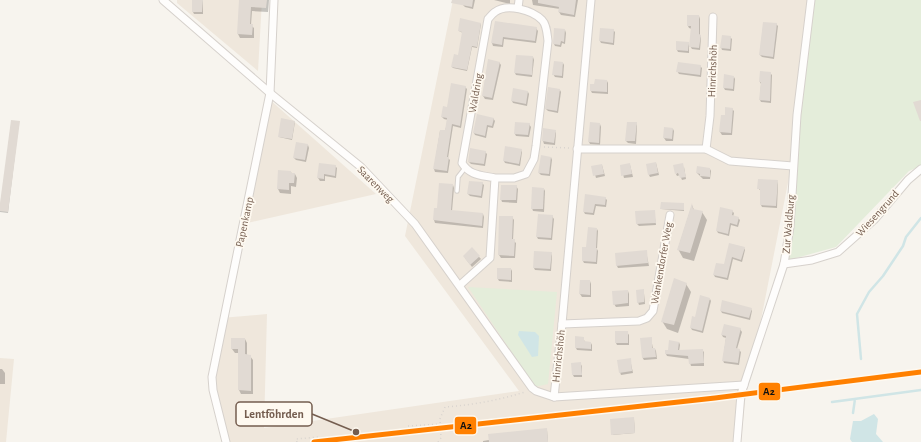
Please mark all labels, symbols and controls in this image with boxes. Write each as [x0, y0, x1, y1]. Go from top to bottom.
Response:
street label: Hinrichshöh [706, 44, 719, 98]
street label: Waldring [467, 72, 484, 114]
street label: Saarenweg [355, 164, 396, 205]
street label: Wiesengrund [854, 188, 901, 239]
street label: Zur Waldburg [780, 193, 797, 254]
street label: Papenkamp [234, 196, 255, 248]
street label: Wankendorfer Weg [649, 221, 674, 305]
street label: Hinrichshöh [550, 329, 567, 383]
line badge: A2 [758, 382, 781, 401]
text: A2 [763, 386, 775, 397]
callout: Lentföhrden [236, 402, 312, 426]
text: Lentföhrden [244, 408, 304, 420]
line badge: A2 [454, 416, 477, 435]
text: A2 [460, 420, 472, 431]

